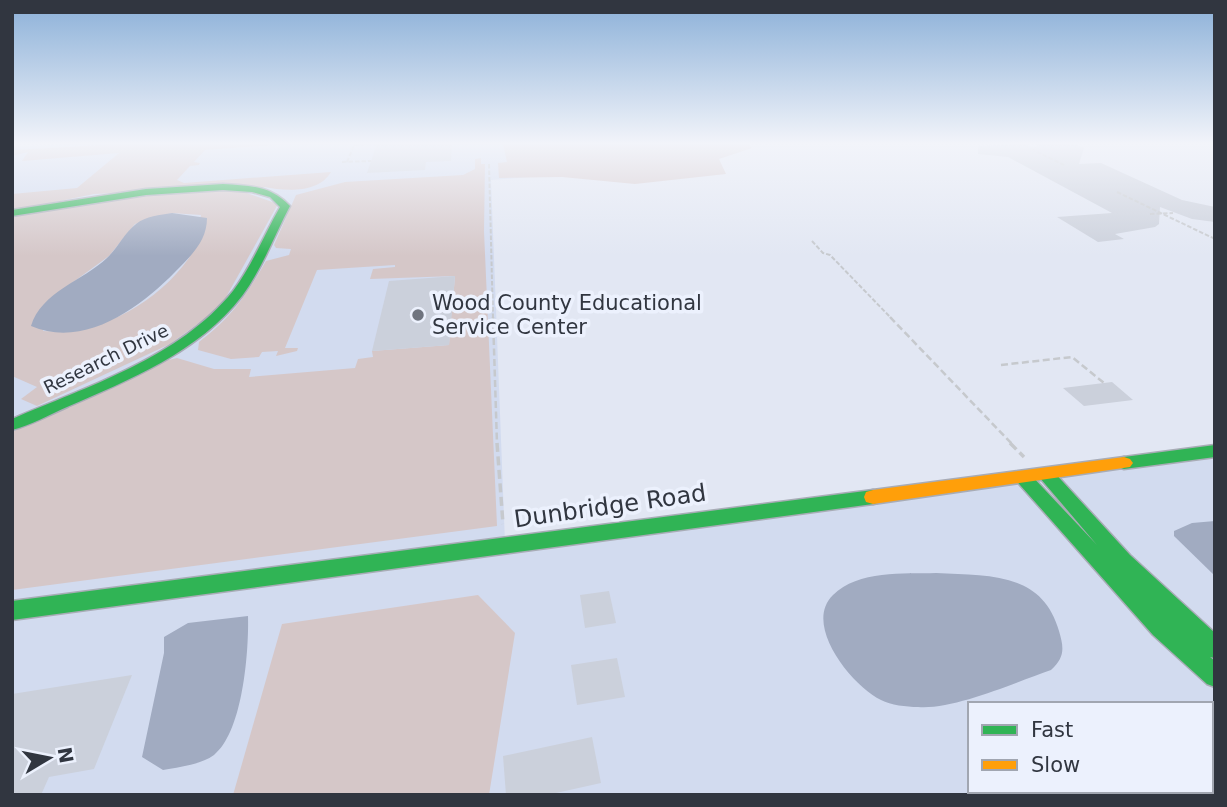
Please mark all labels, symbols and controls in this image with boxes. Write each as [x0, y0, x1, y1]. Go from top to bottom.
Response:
place label: Wood County Educational Service Center [432, 291, 702, 339]
marker: Wood County Educational Service Center [410, 307, 426, 323]
street label: Research Drive [40, 319, 172, 398]
street label: Dunbridge Road [512, 479, 708, 533]
legend [968, 702, 1213, 793]
text: Fast [1031, 718, 1073, 742]
north arrow [14, 723, 84, 793]
text: N [54, 745, 78, 765]
text: Slow [1031, 753, 1080, 777]

